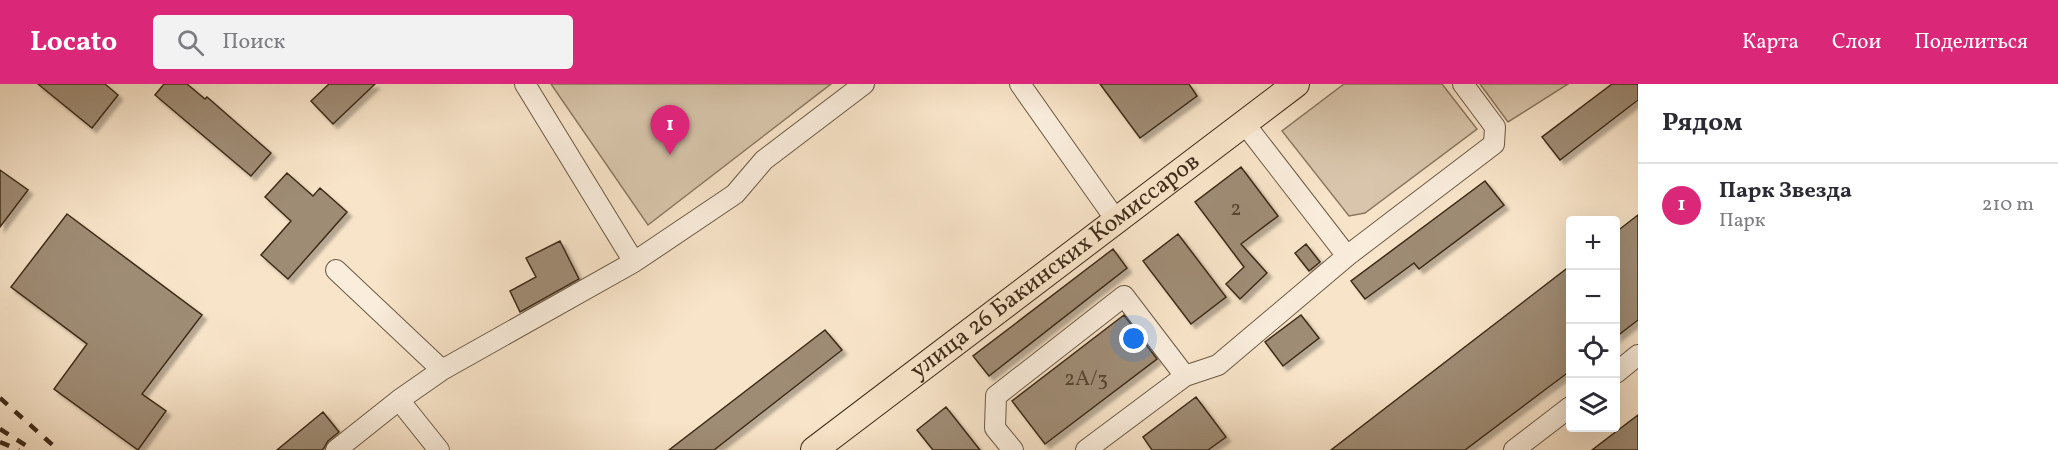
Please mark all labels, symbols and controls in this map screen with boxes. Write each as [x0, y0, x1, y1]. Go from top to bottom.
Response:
search box [153, 15, 573, 69]
text: Locato [30, 23, 117, 62]
icon: search [174, 26, 207, 59]
text: Поиск [222, 27, 285, 58]
text: Карта [1742, 28, 1799, 57]
text: Слои [1832, 28, 1881, 57]
text: Поделиться [1914, 28, 2028, 57]
text: Рядом [1662, 105, 1742, 141]
pin: 1 [650, 106, 690, 155]
street label: улица 26 Бакинских Комиссаров [903, 146, 1207, 388]
text: Парк Звезда [1719, 176, 1852, 207]
text: 1 [1677, 191, 1686, 219]
text: 210 m [1982, 191, 2034, 219]
house number: 2 [1230, 195, 1242, 224]
text: Парк [1719, 207, 1765, 235]
map controls [1566, 216, 1620, 432]
button: + [1566, 216, 1620, 270]
button: − [1566, 270, 1620, 324]
your location [1119, 324, 1148, 353]
button: locate [1566, 324, 1620, 378]
house number: 2А/3 [1064, 365, 1108, 394]
button: layers [1566, 378, 1620, 432]

